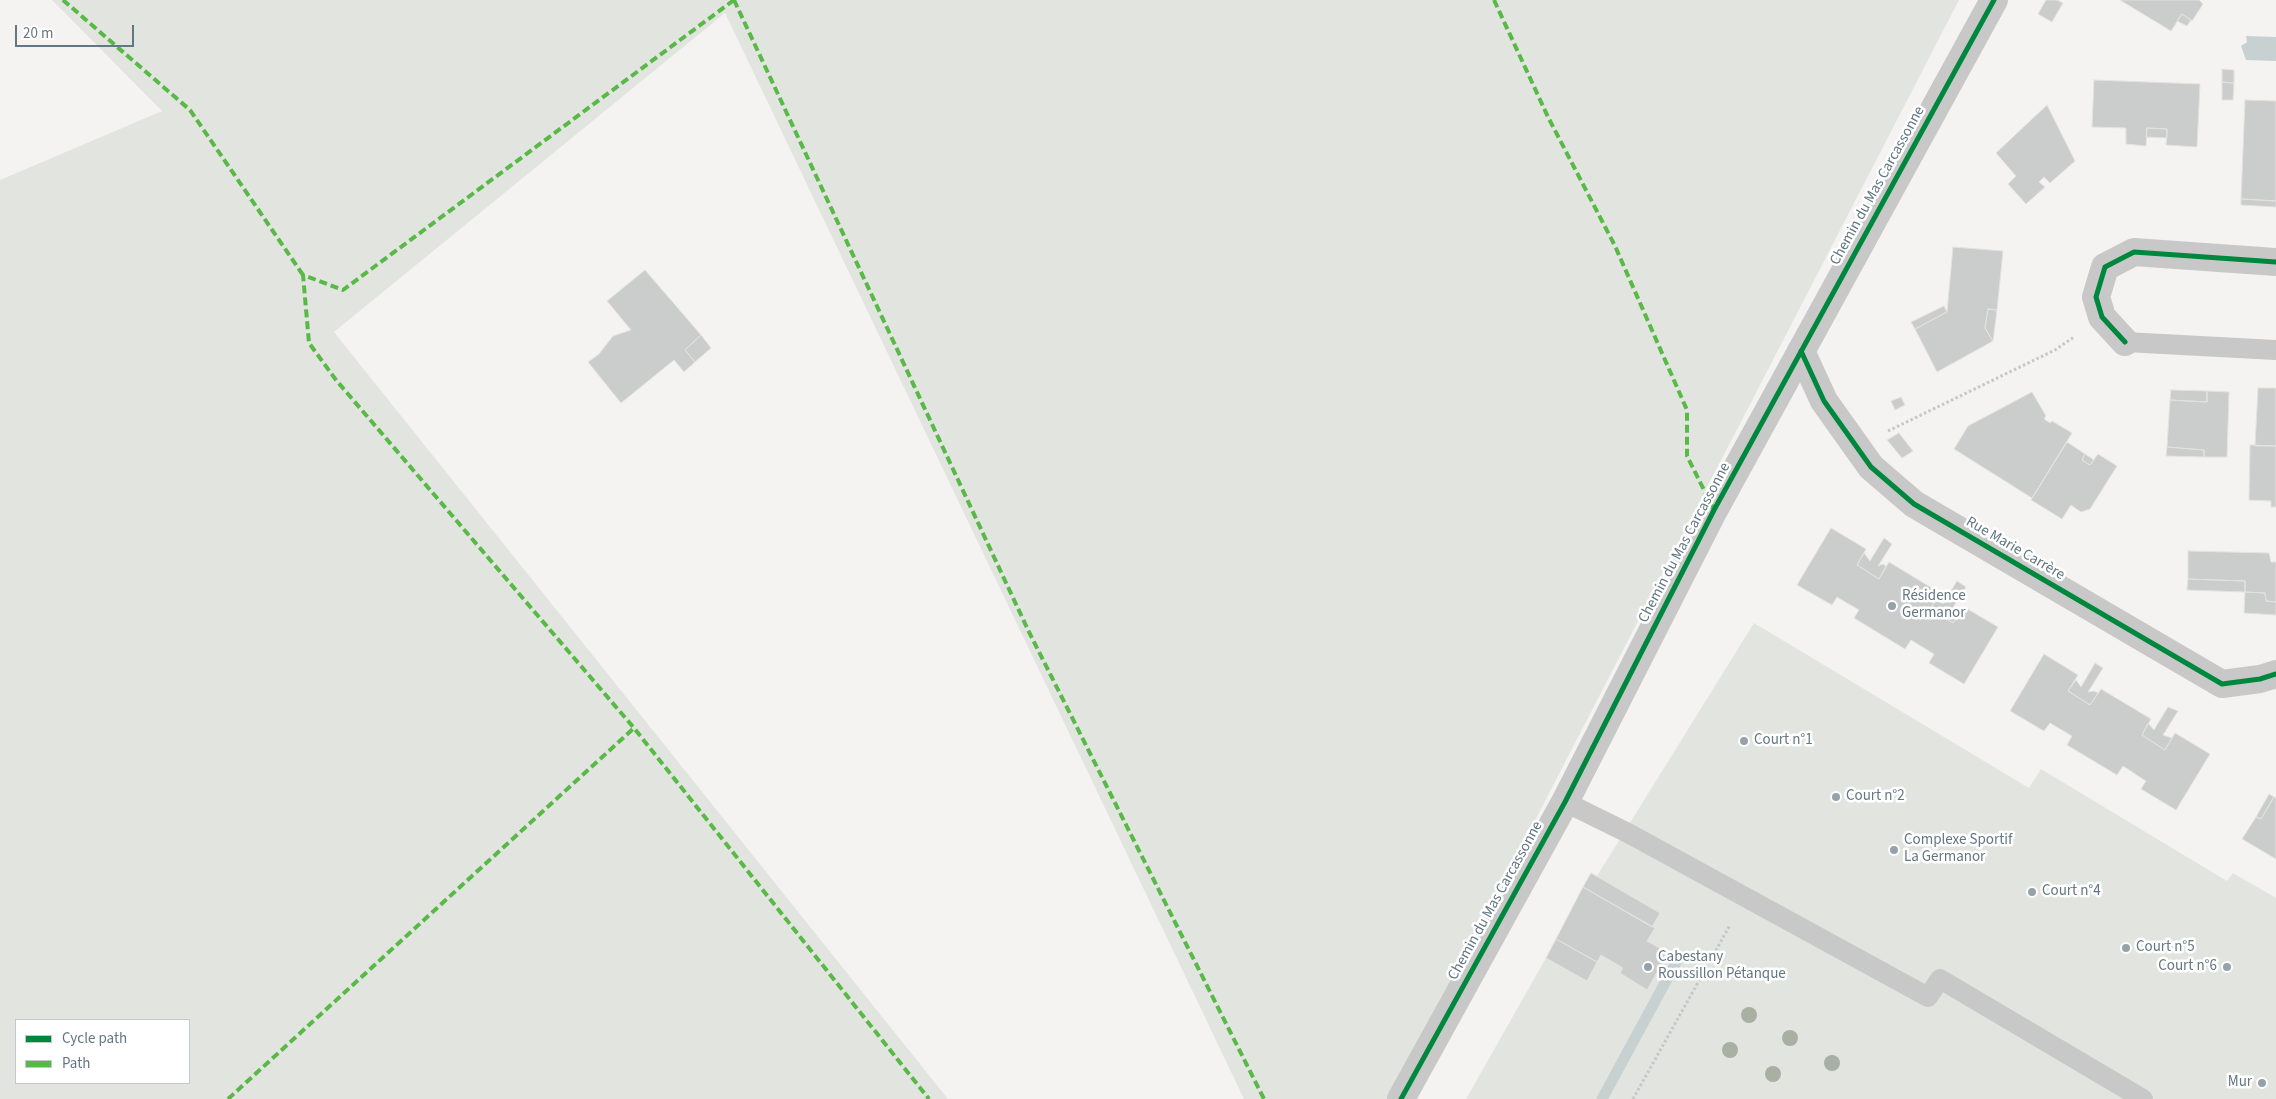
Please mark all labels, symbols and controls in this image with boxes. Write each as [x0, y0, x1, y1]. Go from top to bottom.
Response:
scale bar [18, 15, 136, 47]
text: 20 m [23, 23, 53, 44]
street label: Chemin du Mas Carcassonne [1827, 103, 1929, 269]
street label: Chemin du Mas Carcassonne [1635, 460, 1735, 626]
street label: Rue Marie Carrère [1962, 513, 2068, 585]
place label: Résidence Germanor [1902, 588, 1966, 623]
marker: Résidence Germanor [1886, 600, 1898, 612]
place label: Court n°1 [1754, 732, 1813, 750]
marker: Court n°1 [1738, 735, 1750, 747]
place label: Court n°2 [1846, 788, 1905, 806]
marker: Court n°2 [1830, 791, 1842, 803]
street label: Chemin du Mas Carcassonne [1445, 818, 1547, 984]
place label: Complexe Sportif La Germanor [1904, 832, 2012, 867]
marker: Complexe Sportif La Germanor [1888, 844, 1900, 856]
place label: Court n°4 [2042, 883, 2101, 901]
marker: Court n°4 [2026, 886, 2038, 898]
place label: Court n°5 [2136, 939, 2195, 957]
marker: Court n°5 [2120, 942, 2132, 954]
place label: Cabestany Roussillon Pétanque [1658, 949, 1786, 984]
place label: Court n°6 [2158, 958, 2217, 976]
marker: Cabestany Roussillon Pétanque [1642, 961, 1654, 973]
marker: Court n°6 [2221, 961, 2233, 973]
legend [15, 1019, 190, 1084]
text: Cycle path [62, 1028, 127, 1049]
text: Path [62, 1053, 90, 1074]
place label: Mur [2228, 1074, 2252, 1092]
marker: Mur [2256, 1077, 2268, 1089]

